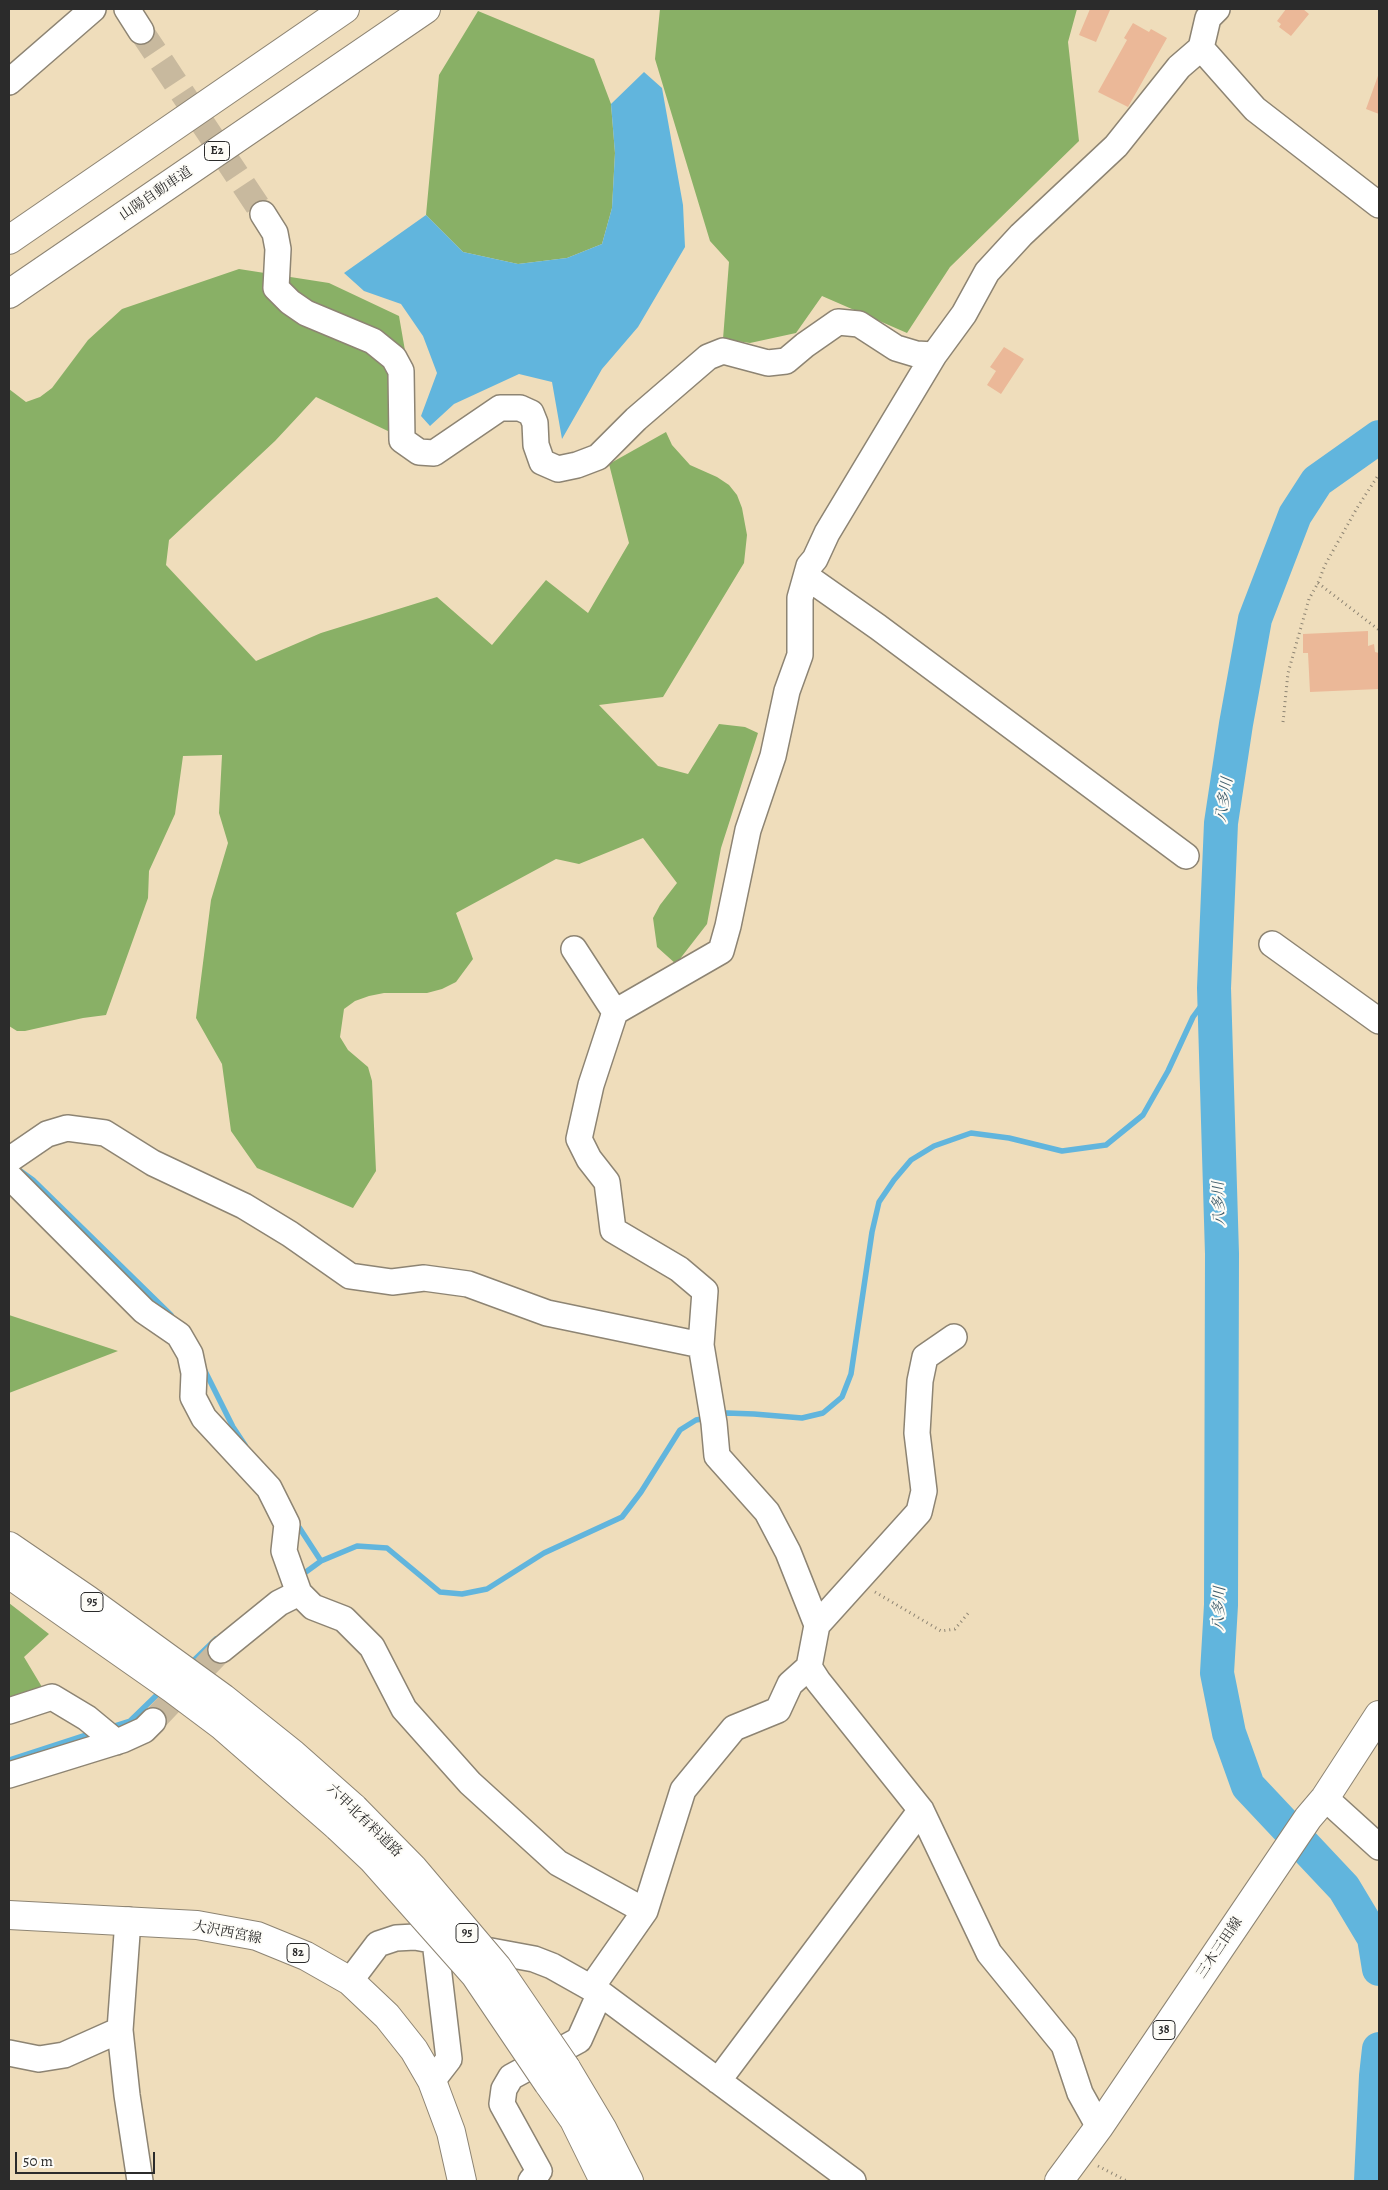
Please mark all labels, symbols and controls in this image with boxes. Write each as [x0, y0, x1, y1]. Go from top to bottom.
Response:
road number: E2 [204, 142, 230, 160]
street label: 山陽自動車道 [116, 164, 196, 224]
water label: 八多川 [1213, 776, 1237, 824]
water label: 八多川 [1210, 1181, 1230, 1227]
water label: 八多川 [1210, 1586, 1230, 1632]
road number: 95 [81, 1592, 103, 1611]
street label: 六甲北有料道路 [323, 1781, 405, 1861]
street label: 三木三田線 [1193, 1914, 1247, 1982]
street label: 大沢西宮線 [191, 1918, 263, 1948]
road number: 95 [456, 1924, 478, 1942]
road number: 82 [287, 1944, 309, 1962]
road number: 38 [1153, 2020, 1175, 2040]
scale bar [18, 2142, 158, 2174]
text: 50 m [23, 2151, 53, 2171]

